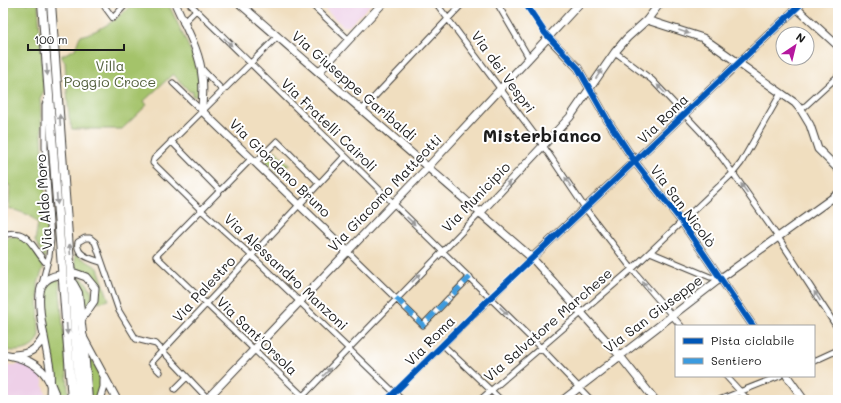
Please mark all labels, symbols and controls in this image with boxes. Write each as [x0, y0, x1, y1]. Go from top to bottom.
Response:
scale bar [28, 26, 124, 52]
street label: Via Giuseppe Garibaldi [288, 26, 421, 145]
north arrow [775, 26, 815, 66]
street label: Via dei Vespri [467, 27, 540, 117]
one-way arrow [679, 29, 691, 35]
text: N [793, 29, 809, 46]
text: 100 m [34, 31, 68, 47]
one-way arrow [223, 37, 233, 47]
park label: Villa Poggio Croce [64, 56, 156, 91]
one-way arrow [44, 64, 51, 76]
one-way arrow [595, 69, 603, 80]
street label: Via Fratelli Cairoli [277, 74, 382, 176]
one-way arrow [656, 84, 666, 94]
street label: Via Roma [633, 90, 692, 148]
one-way arrow [56, 114, 63, 126]
street label: Via Giordano Bruno [226, 114, 335, 221]
district label: Misterbianco [483, 123, 601, 147]
street label: Via Giacomo Matteotti [324, 130, 446, 255]
street label: Via Aldo Moro [31, 153, 56, 251]
street label: Via Municipio [437, 157, 514, 236]
street label: Via San Nicolò [646, 161, 721, 251]
one-way arrow [564, 177, 572, 187]
one-way arrow [502, 180, 511, 189]
one-way arrow [740, 183, 749, 194]
one-way arrow [54, 193, 61, 205]
street label: Via Alessandro Manzoni [220, 209, 352, 334]
one-way arrow [406, 216, 416, 226]
one-way arrow [66, 243, 73, 255]
street label: Via Palestro [168, 251, 239, 326]
street label: Via Salvatore Marchese [479, 263, 616, 386]
street label: Via San Giuseppe [599, 270, 706, 357]
one-way arrow [411, 273, 421, 283]
one-way arrow [642, 280, 651, 291]
one-way arrow [813, 291, 821, 301]
street label: Via Sant'Orsola [213, 292, 302, 379]
one-way arrow [499, 306, 509, 316]
street label: Via Roma [400, 311, 459, 370]
one-way arrow [63, 323, 70, 335]
legend [675, 325, 815, 377]
text: Pista ciclabile [711, 332, 794, 348]
text: Sentiero [711, 352, 761, 368]
one-way arrow [322, 367, 331, 377]

